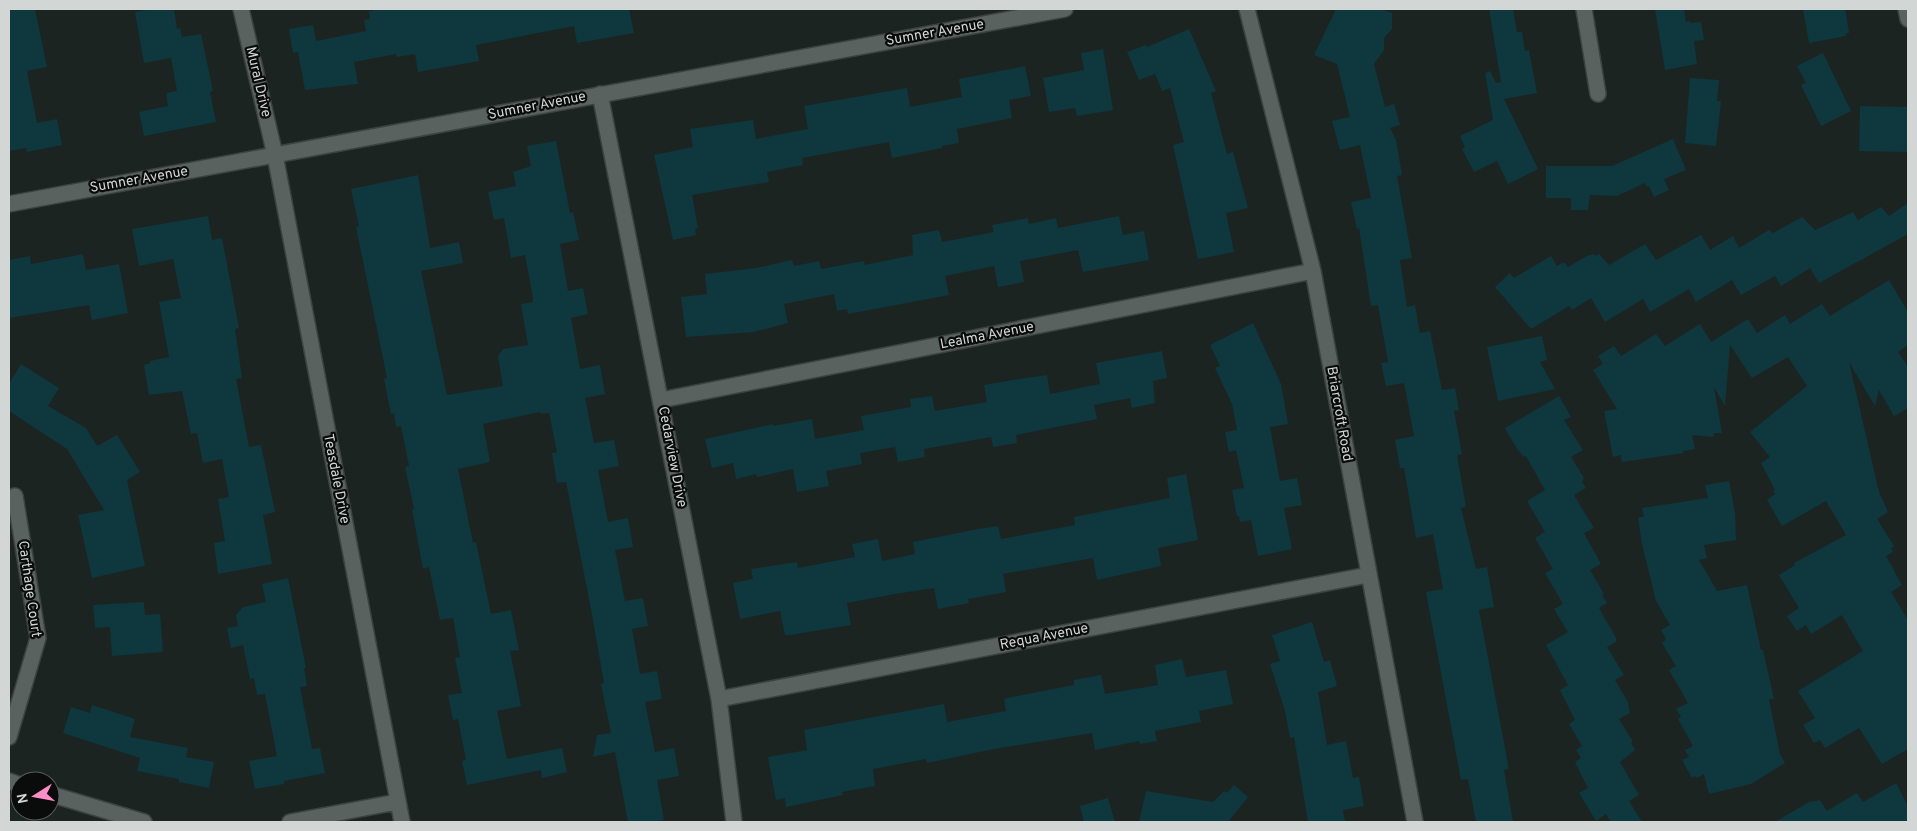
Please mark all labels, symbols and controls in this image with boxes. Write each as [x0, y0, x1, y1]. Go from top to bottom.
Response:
street label: Sumner Avenue [885, 16, 985, 50]
street label: Mural Drive [242, 45, 274, 119]
street label: Sumner Avenue [487, 88, 587, 124]
street label: Sumner Avenue [89, 163, 189, 197]
street label: Lealma Avenue [939, 319, 1035, 353]
street label: Briarcroft Road [1322, 365, 1356, 463]
street label: Cedarview Drive [654, 405, 690, 509]
street label: Teasdale Drive [319, 433, 353, 525]
street label: Carthage Court [14, 540, 44, 638]
street label: Requa Avenue [998, 620, 1090, 654]
north arrow [10, 771, 60, 821]
text: N [14, 792, 33, 805]

